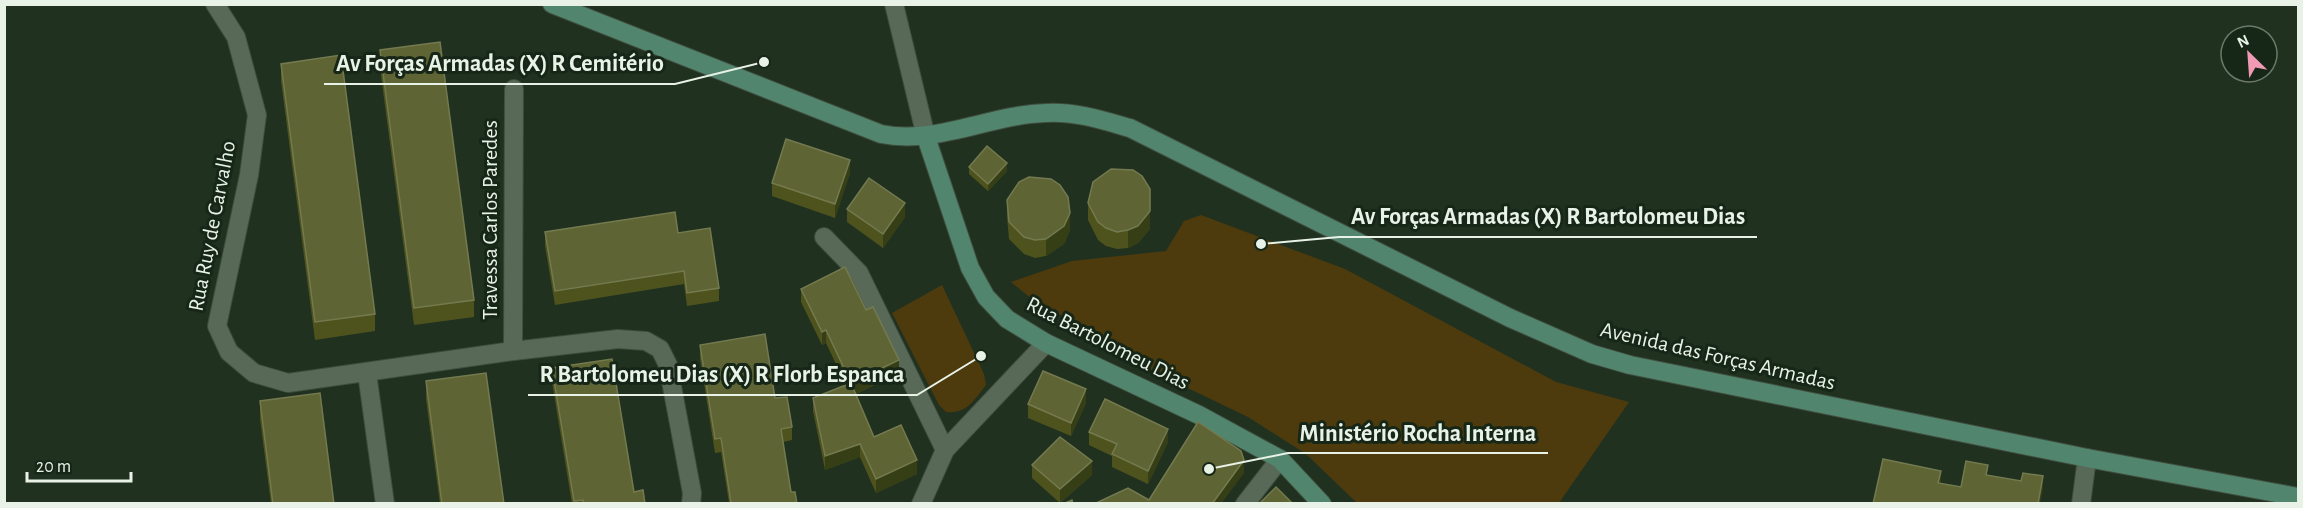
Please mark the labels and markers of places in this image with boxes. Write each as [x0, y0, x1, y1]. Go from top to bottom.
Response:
callout: Av Forças Armadas (X) R Cemitério [324, 42, 675, 84]
callout: Av Forças Armadas (X) R Bartolomeu Dias [1339, 195, 1757, 237]
callout: R Bartolomeu Dias (X) R Florb Espanca [528, 353, 917, 395]
callout: Ministério Rocha Interna [1288, 411, 1548, 453]

